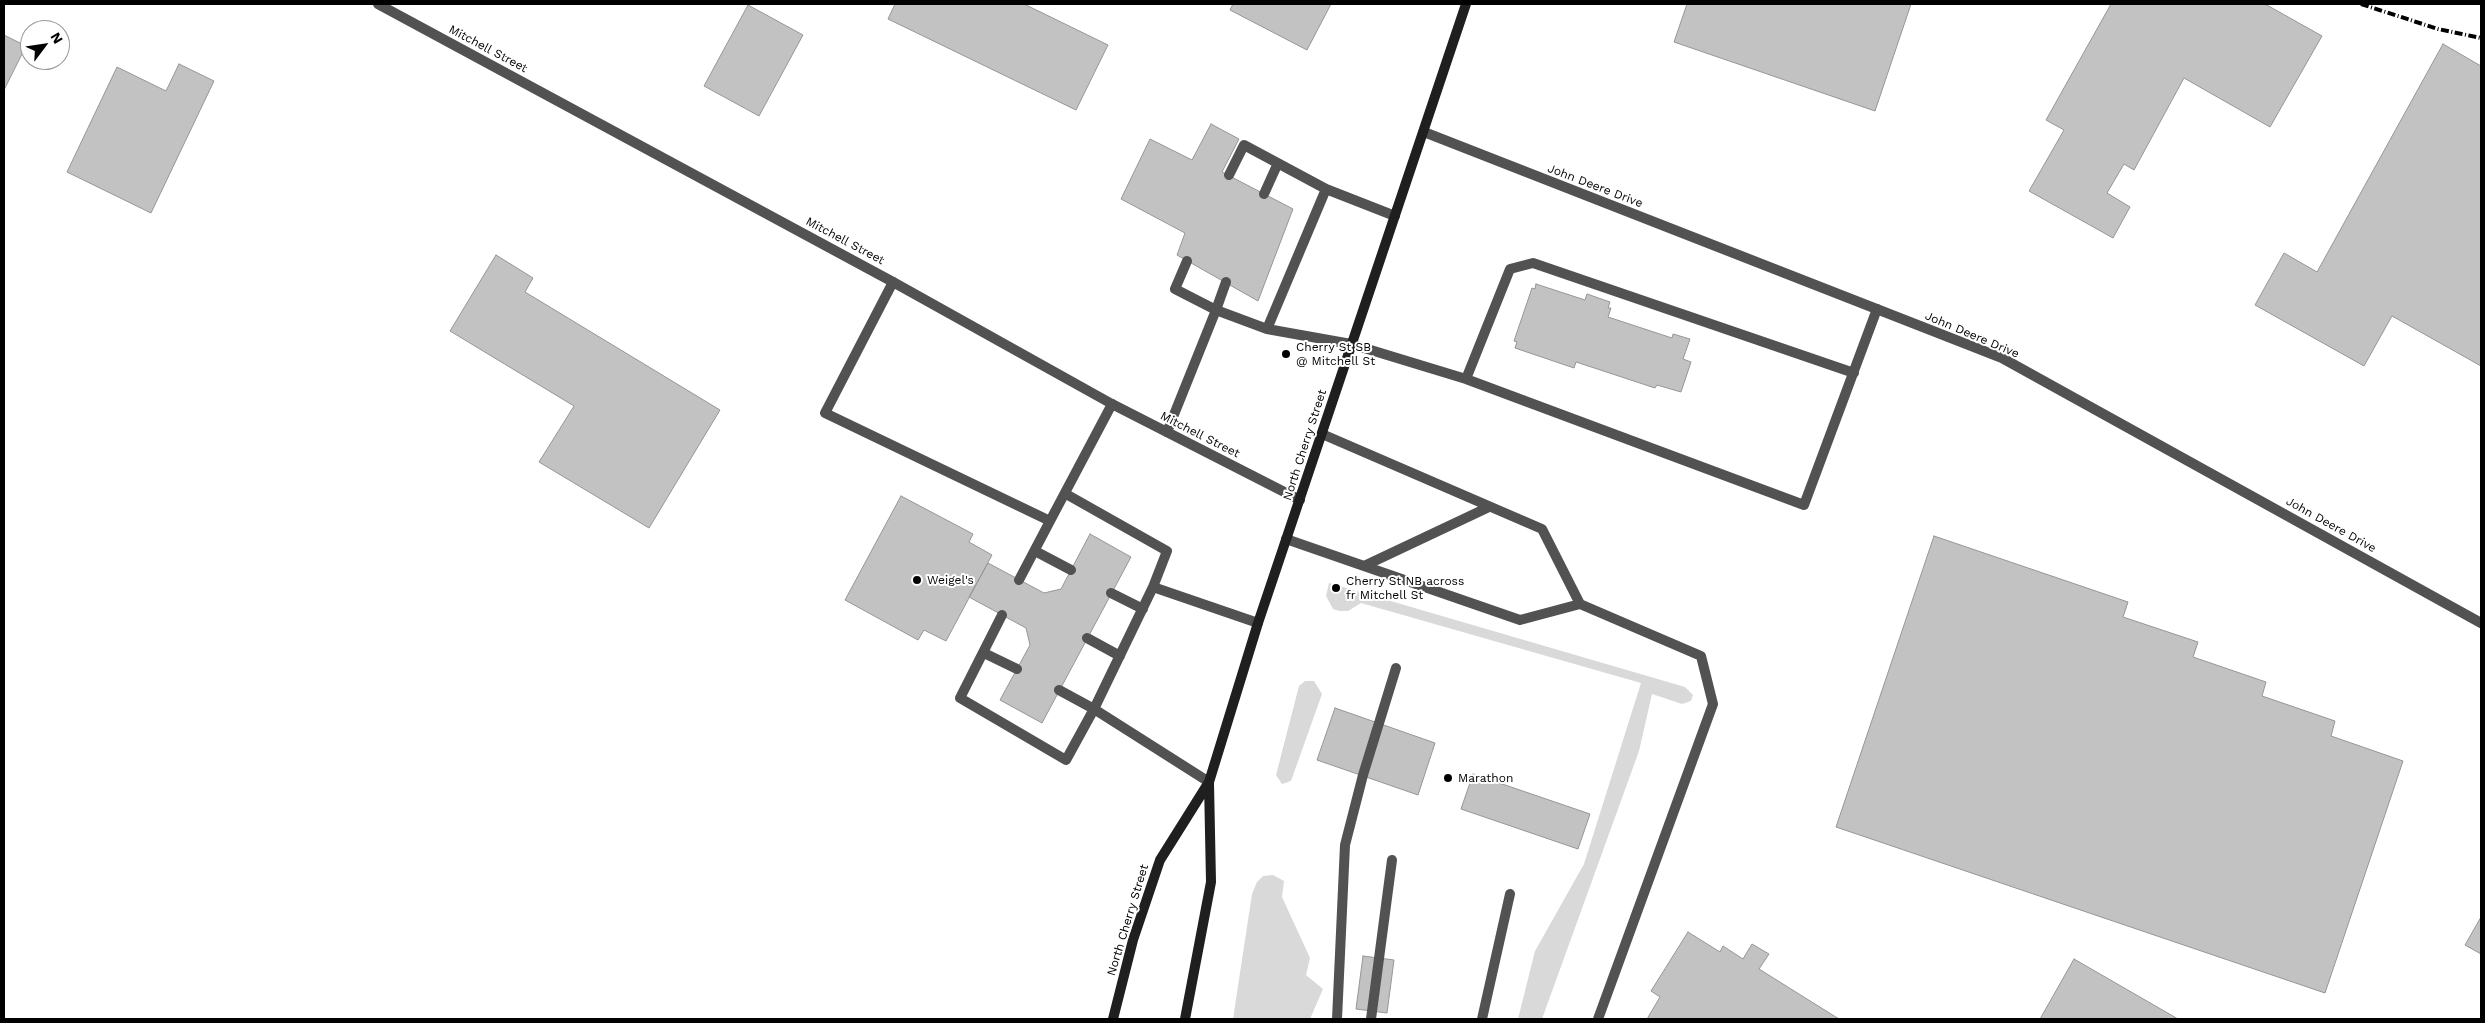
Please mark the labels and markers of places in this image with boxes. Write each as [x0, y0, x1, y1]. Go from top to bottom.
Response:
place label: Cherry St SB @ Mitchell St [1296, 340, 1375, 368]
marker: Cherry St SB @ Mitchell St [1280, 348, 1292, 360]
place label: Weigel's [927, 573, 974, 587]
marker: Weigel's [911, 574, 923, 586]
place label: Cherry St NB across fr Mitchell St [1346, 574, 1464, 602]
marker: Cherry St NB across fr Mitchell St [1330, 582, 1342, 594]
place label: Marathon [1458, 771, 1513, 785]
marker: Marathon [1442, 772, 1454, 784]

